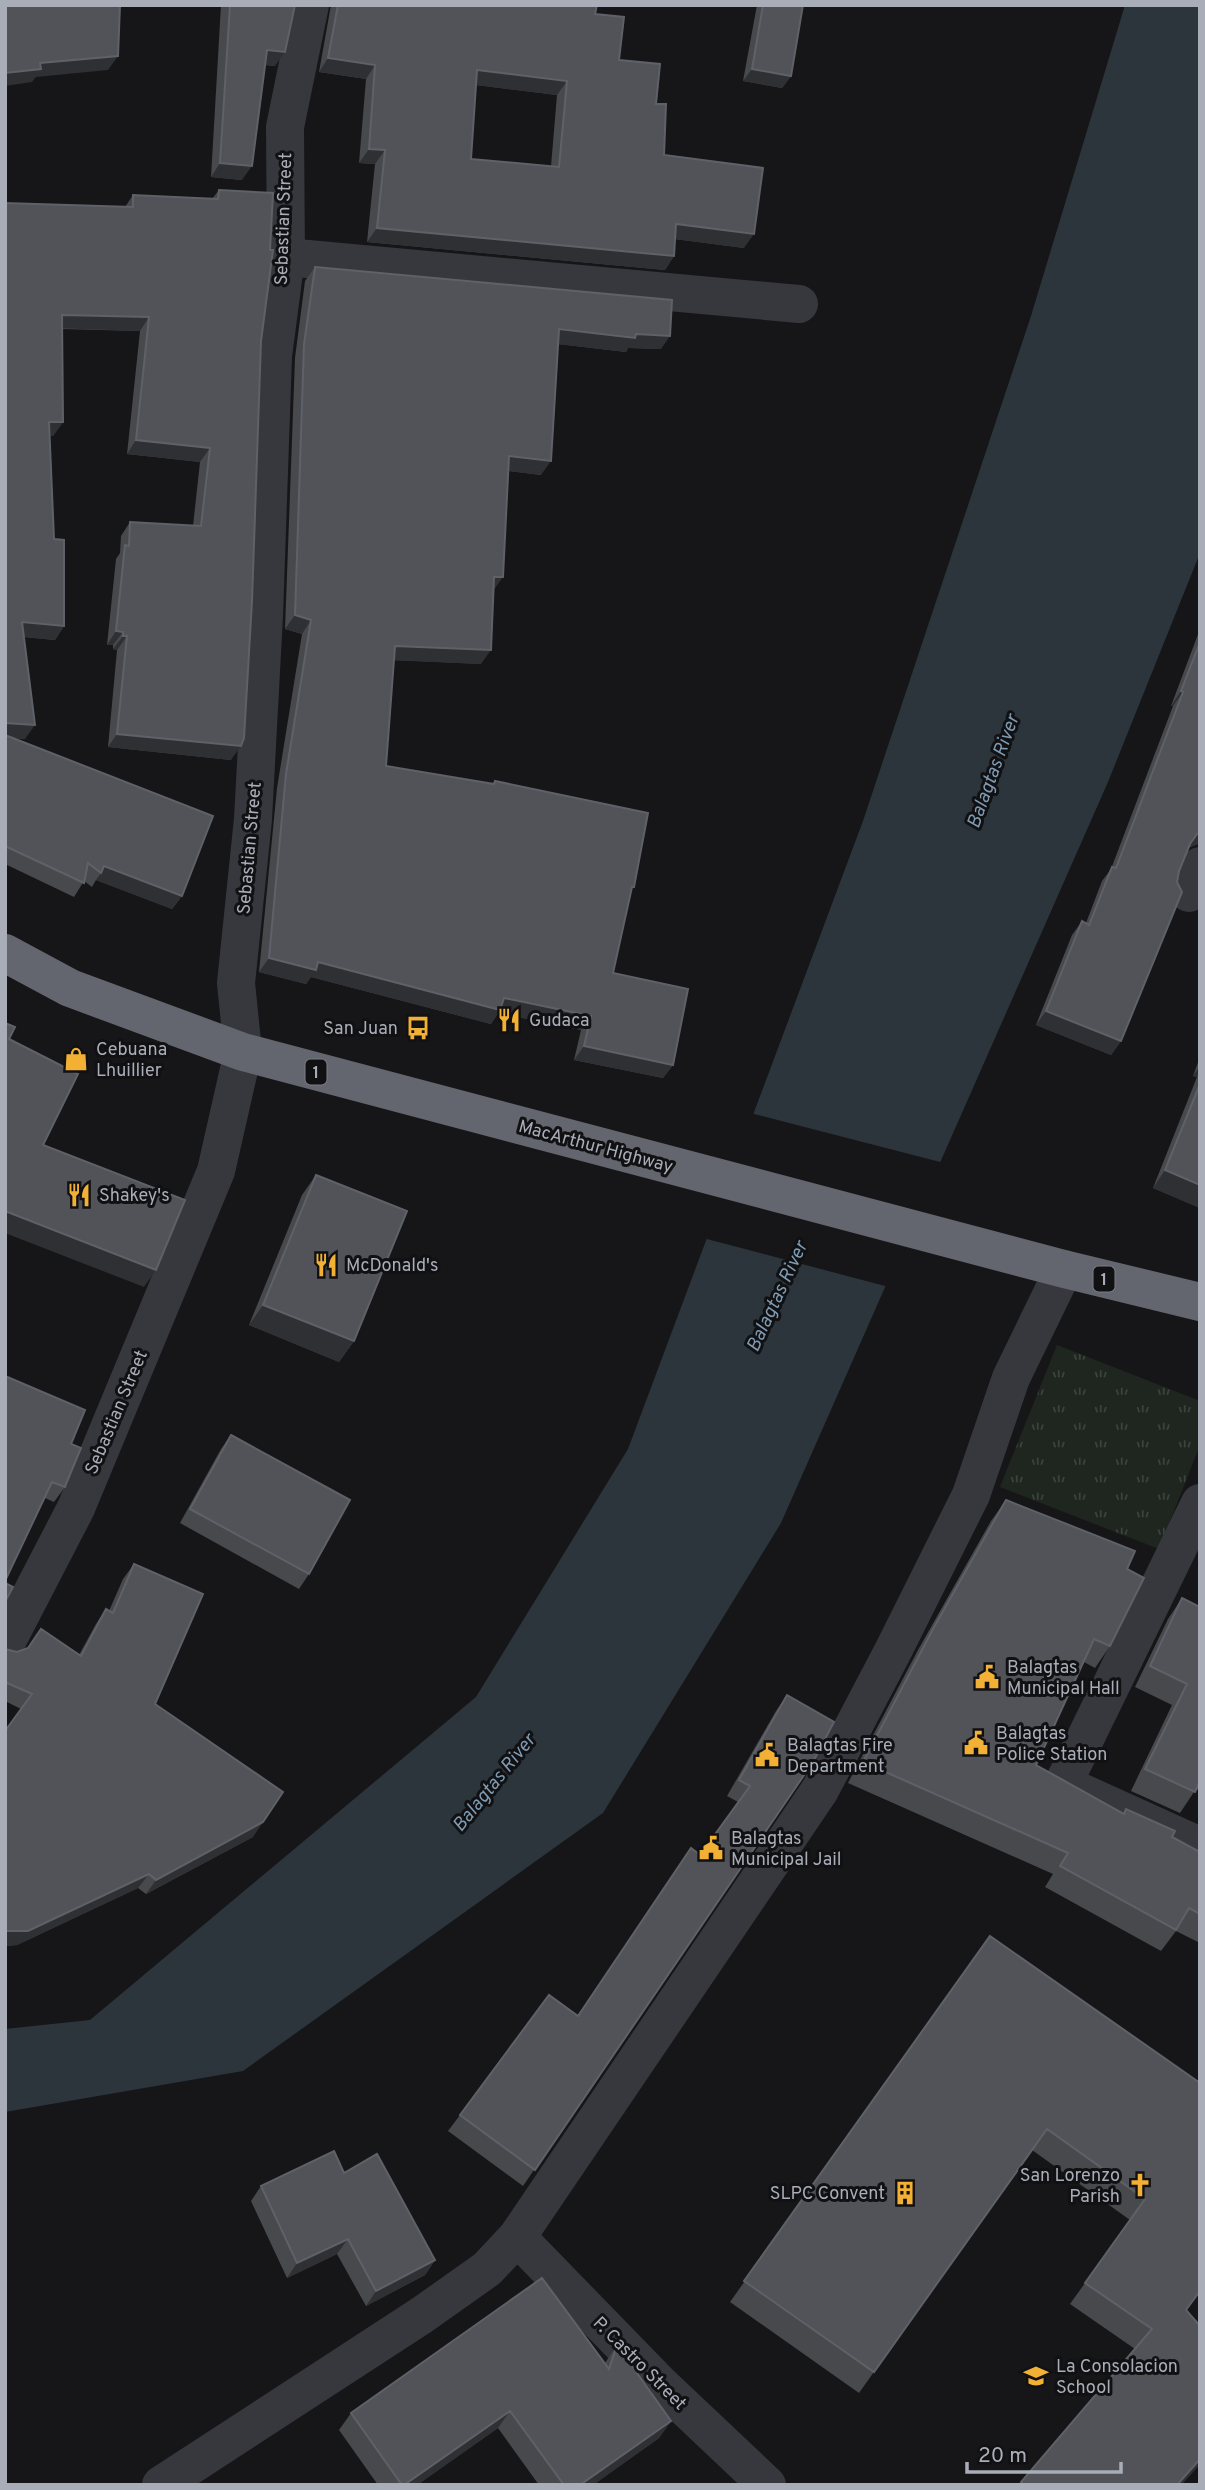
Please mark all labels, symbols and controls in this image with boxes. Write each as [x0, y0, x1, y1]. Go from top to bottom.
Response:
street label: Sebastian Street [271, 152, 298, 286]
water label: Balagtas River [962, 710, 1026, 832]
street label: Sebastian Street [233, 781, 268, 915]
restaurant icon: Gudaca [495, 1006, 523, 1034]
place label: Gudaca [529, 1010, 590, 1033]
bus stop icon: San Juan [404, 1014, 432, 1042]
place label: San Juan [323, 1018, 398, 1041]
place label: Cebuana Lhuillier [96, 1039, 167, 1083]
shop icon: Cebuana Lhuillier [62, 1045, 90, 1073]
road number: 1 [306, 1060, 326, 1084]
street label: MacArthur Highway [516, 1116, 675, 1179]
restaurant icon: Shakey's [65, 1181, 93, 1209]
place label: Shakey's [99, 1185, 170, 1208]
water label: Balagtas River [742, 1236, 815, 1356]
restaurant icon: McDonald's [312, 1251, 340, 1279]
place label: McDonald's [346, 1255, 438, 1278]
road number: 1 [1094, 1266, 1114, 1292]
street label: Sebastian Street [81, 1347, 154, 1478]
place label: Balagtas Municipal Hall [1007, 1657, 1120, 1701]
public building icon: Balagtas Municipal Hall [973, 1663, 1001, 1691]
place label: Balagtas Police Station [996, 1723, 1107, 1767]
water label: Balagtas River [448, 1728, 543, 1837]
public building icon: Balagtas Police Station [962, 1729, 990, 1757]
place label: Balagtas Fire Department [787, 1735, 893, 1779]
public building icon: Balagtas Fire Department [753, 1741, 781, 1769]
place label: Balagtas Municipal Jail [731, 1828, 841, 1872]
public building icon: Balagtas Municipal Jail [697, 1834, 725, 1862]
place label: San Lorenzo Parish [1020, 2165, 1120, 2209]
church icon: San Lorenzo Parish [1126, 2171, 1154, 2199]
building icon: SLPC Convent [891, 2179, 919, 2207]
place label: SLPC Convent [770, 2183, 885, 2206]
street label: P. Castro Street [587, 2312, 691, 2416]
place label: La Consolacion School [1056, 2356, 1178, 2400]
school or university icon: La Consolacion School [1022, 2362, 1050, 2390]
scale bar [967, 2430, 1121, 2474]
text: 20 m [978, 2443, 1027, 2470]

